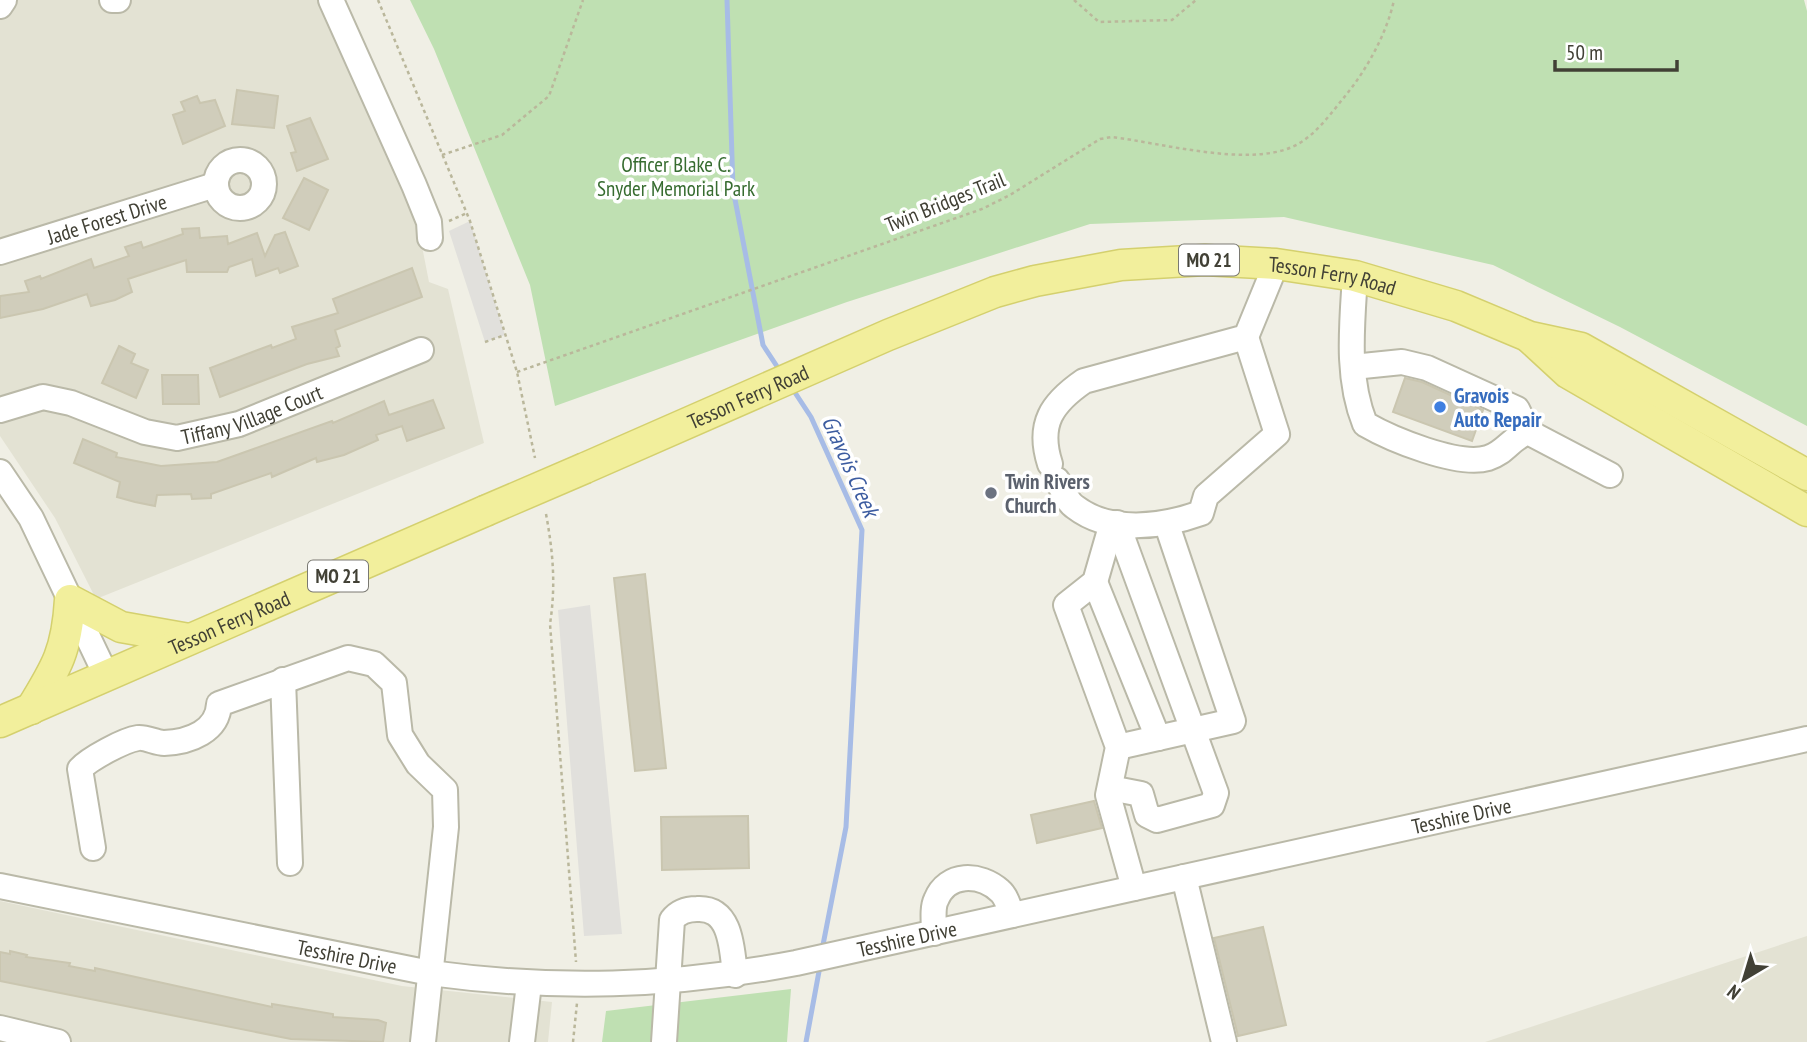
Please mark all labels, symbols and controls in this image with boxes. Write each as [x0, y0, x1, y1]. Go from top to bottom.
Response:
scale bar [1555, 28, 1678, 72]
text: 50 m [1566, 39, 1603, 66]
park label: Officer Blake C. Snyder Memorial Park [597, 151, 755, 202]
street label: Twin Bridges Trail [881, 166, 1009, 238]
street label: Jade Forest Drive [43, 187, 170, 250]
road number: MO 21 [1179, 244, 1239, 276]
street label: Tesson Ferry Road [1268, 250, 1399, 301]
street label: Tesson Ferry Road [683, 358, 813, 435]
street label: Tiffany Village Court [178, 378, 326, 450]
place label: Gravois Auto Repair [1453, 382, 1542, 433]
marker: Gravois Auto Repair [1432, 399, 1448, 415]
water label: Gravois Creek [816, 411, 887, 524]
place label: Twin Rivers Church [1005, 468, 1090, 519]
marker: Twin Rivers Church [983, 485, 999, 501]
road number: MO 21 [308, 561, 368, 592]
street label: Tesson Ferry Road [165, 584, 294, 660]
street label: Tesshire Drive [1409, 791, 1514, 840]
street label: Tesshire Drive [855, 914, 959, 963]
street label: Tesshire Drive [295, 933, 399, 979]
north arrow [1709, 944, 1779, 1014]
text: N [1722, 980, 1745, 1005]

